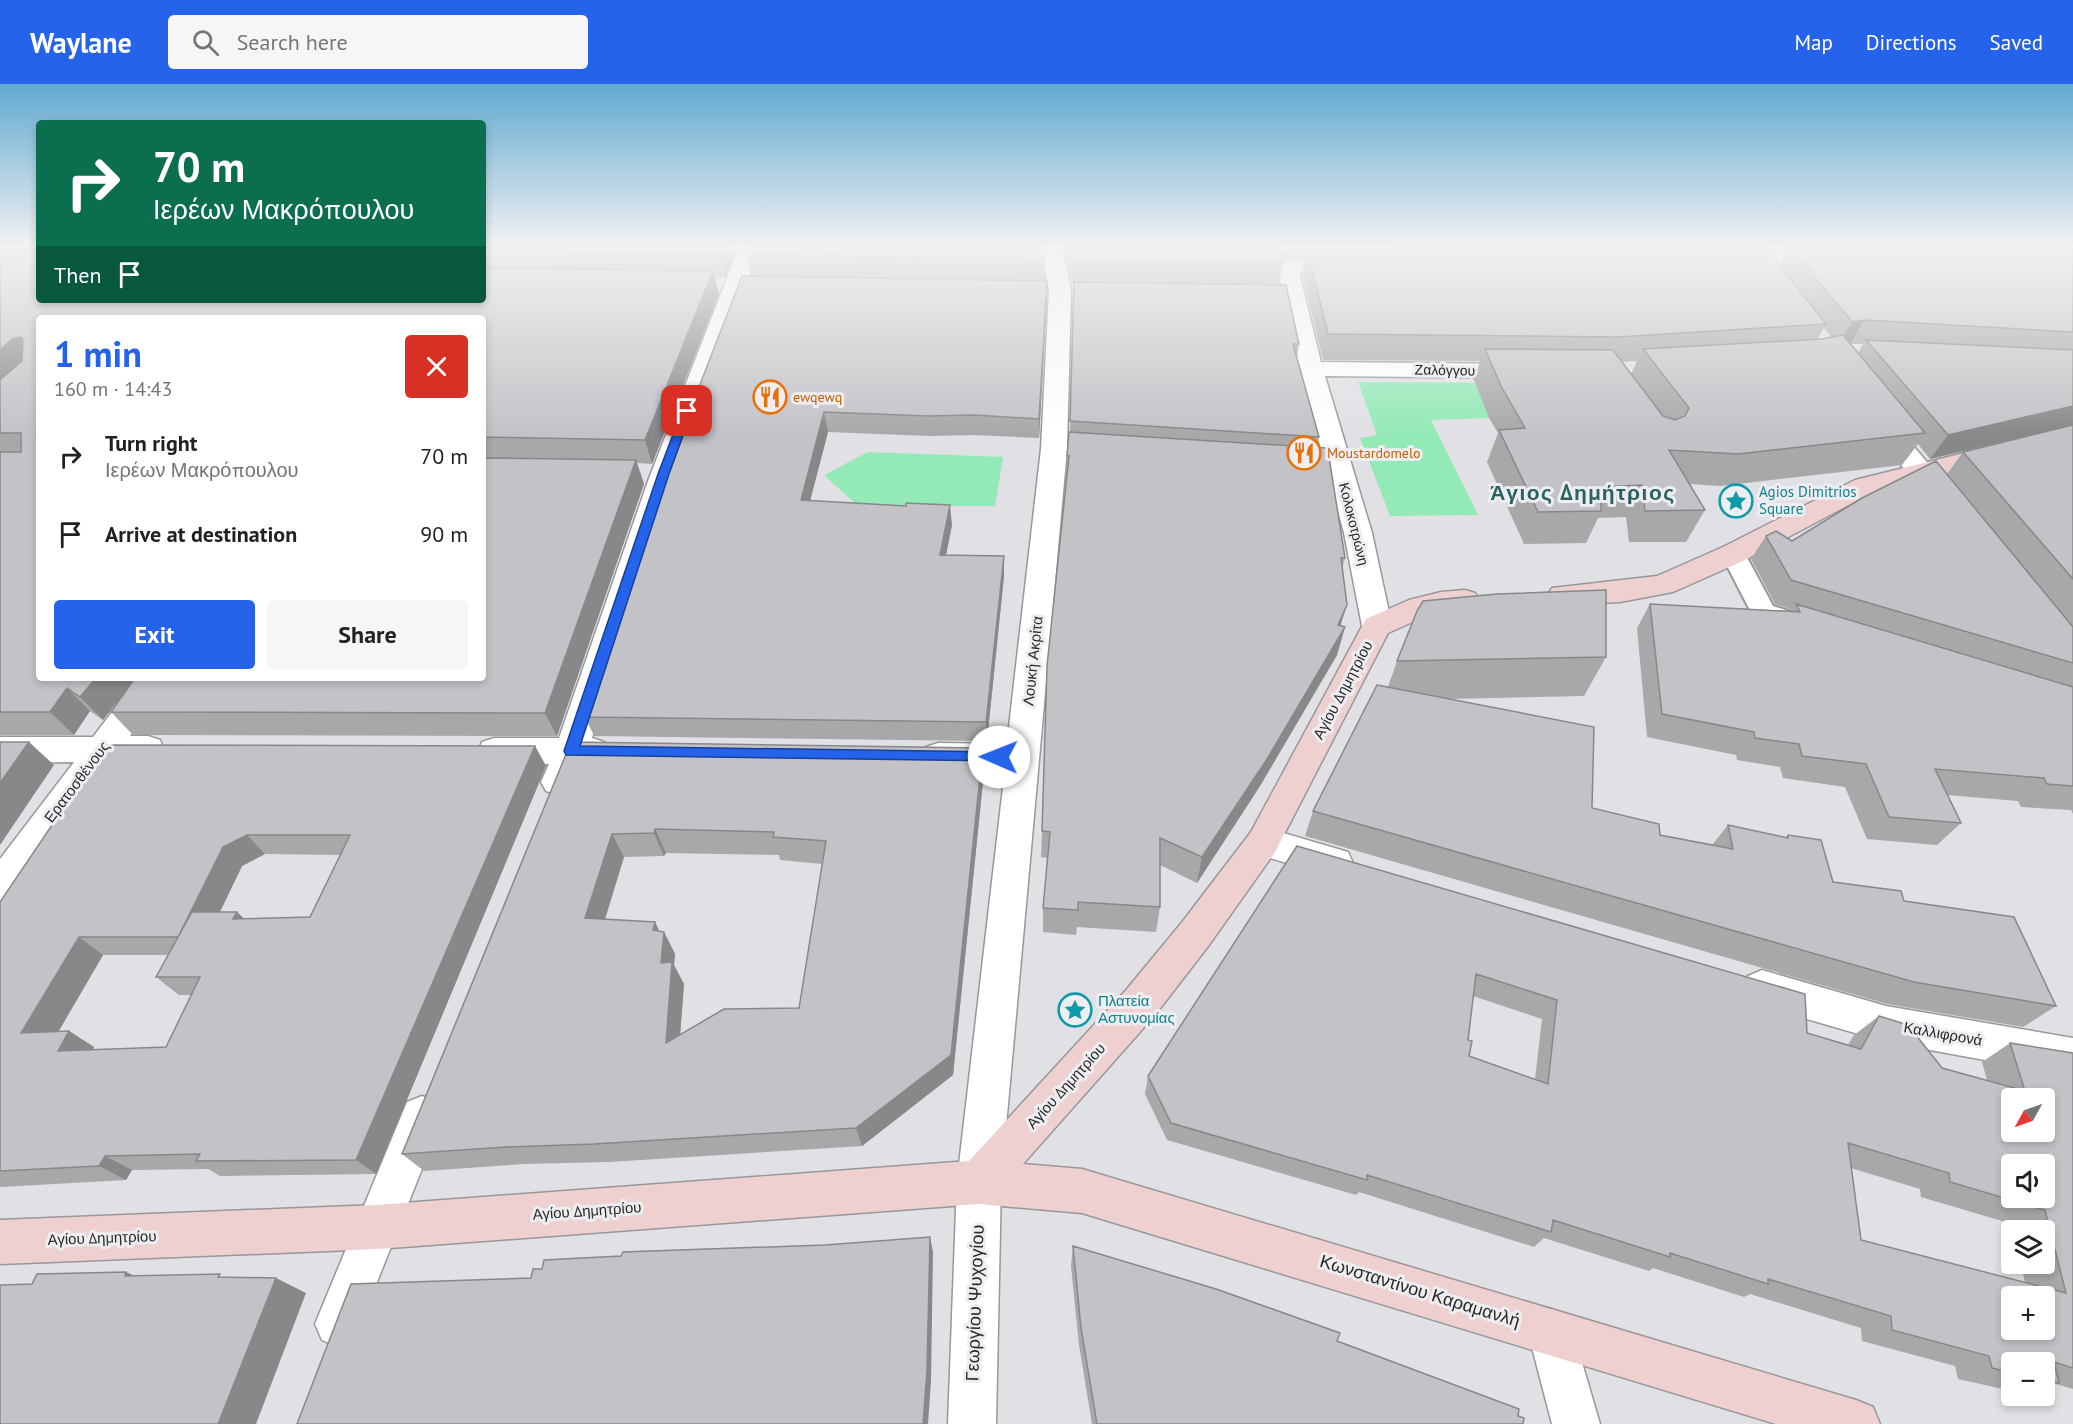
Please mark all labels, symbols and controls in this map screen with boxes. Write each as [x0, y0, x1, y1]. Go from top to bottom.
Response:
search box [168, 15, 588, 69]
text: Waylane [30, 24, 132, 61]
icon: search [189, 26, 222, 59]
text: Search here [237, 28, 348, 56]
text: Map [1794, 29, 1833, 56]
text: Directions [1866, 29, 1957, 56]
text: Saved [1990, 29, 2043, 56]
text: 70 m [153, 139, 245, 194]
icon: right [54, 144, 132, 222]
text: Ιερέων Μακρόπουλου [153, 192, 414, 226]
icon: arrive [113, 258, 146, 291]
text: Then [54, 261, 101, 289]
text: 1 min [54, 330, 142, 377]
button: close [405, 335, 468, 398]
street label: Ζαλόγγου [1415, 360, 1475, 380]
text: 160 m · 14:43 [54, 376, 172, 402]
restaurant icon: ewqewq [752, 379, 788, 415]
pin [661, 385, 712, 436]
place label: ewqewq [793, 388, 842, 406]
icon: arrive [670, 394, 703, 427]
text: Turn right [105, 429, 197, 457]
restaurant icon: Moustardomelo [1286, 435, 1322, 471]
icon: right [54, 440, 87, 473]
text: 70 m [420, 442, 468, 470]
place label: Moustardomelo [1327, 444, 1421, 462]
text: Ιερέων Μακρόπουλου [105, 457, 299, 483]
district label: Άγιος Δημήτριος [1490, 479, 1676, 506]
street label: Κολοκοτρώνη [1335, 481, 1373, 567]
place label: Agios Dimitrios Square [1759, 482, 1857, 518]
place icon: Agios Dimitrios Square [1718, 483, 1754, 519]
icon: arrive [54, 518, 87, 551]
text: Arrive at destination [105, 520, 297, 548]
text: 90 m [420, 520, 468, 548]
button: Exit [54, 600, 255, 669]
button: Share [267, 600, 468, 669]
street label: Λουκή Ακρίτα [1018, 615, 1047, 707]
street label: Αγίου Δημητρίου [1309, 637, 1377, 742]
position arrow [967, 725, 1031, 789]
street label: Ερατοσθένους [40, 737, 113, 826]
place label: Πλατεία Αστυνομίας [1098, 991, 1175, 1027]
place icon: Πλατεία Αστυνομίας [1057, 992, 1093, 1028]
street label: Καλλιφρονά [1902, 1017, 1984, 1050]
street label: Αγίου Δημητρίου [1022, 1039, 1109, 1133]
north arrow [2001, 1088, 2055, 1142]
map controls [2001, 1088, 2055, 1406]
button: sound [2001, 1154, 2055, 1208]
street label: Αγίου Δημητρίου [532, 1197, 642, 1224]
button: layers [2001, 1220, 2055, 1274]
street label: Γεωργίου Ψυχογίου [960, 1224, 989, 1382]
street label: Αγίου Δημητρίου [47, 1226, 157, 1249]
street label: Κωνσταντίνου Καραμανλή [1317, 1249, 1523, 1332]
button: + [2001, 1286, 2055, 1340]
button: − [2001, 1352, 2055, 1406]

